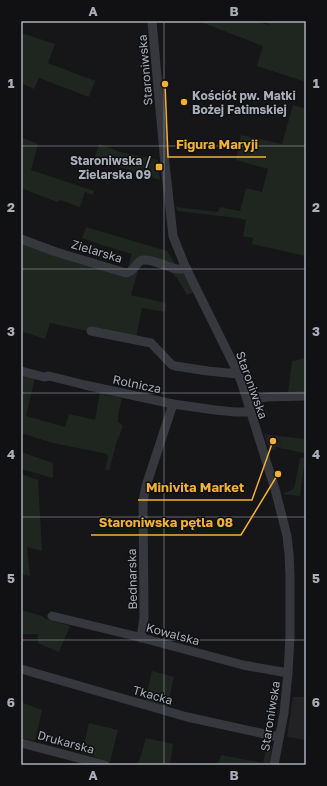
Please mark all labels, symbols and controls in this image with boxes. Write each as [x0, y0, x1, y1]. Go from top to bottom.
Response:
text: A [88, 3, 98, 19]
text: B [229, 3, 239, 19]
street label: Staroniwska [134, 34, 156, 106]
text: 1 [8, 75, 15, 91]
text: 1 [313, 75, 320, 91]
place label: Kościół pw. Matki Bożej Fatimskiej [192, 88, 296, 117]
marker: Kościół pw. Matki Bożej Fatimskiej [179, 97, 189, 107]
callout: Figura Maryji [168, 132, 266, 157]
text: Figura Maryji [176, 136, 258, 152]
place label: Staroniwska / Zielarska 09 [70, 153, 151, 182]
marker: Staroniwska / Zielarska 09 [154, 162, 164, 172]
text: 2 [7, 199, 15, 215]
text: 2 [312, 199, 320, 215]
street label: Zielarska [70, 236, 124, 266]
text: 3 [7, 323, 15, 339]
text: 3 [312, 323, 320, 339]
street label: Staroniwska [233, 349, 271, 421]
street label: Rolnicza [111, 372, 163, 396]
text: 4 [7, 446, 15, 462]
text: 4 [312, 446, 320, 462]
callout: Minivita Market [138, 475, 252, 500]
text: Minivita Market [146, 479, 244, 495]
callout: Staroniwska pętla 08 [91, 510, 241, 535]
text: Staroniwska pętla 08 [99, 514, 233, 530]
street label: Bednarska [124, 548, 140, 610]
text: 5 [7, 570, 15, 586]
text: 5 [312, 570, 320, 586]
street label: Kowalska [144, 620, 202, 648]
street label: Staroniwska [257, 680, 283, 752]
street label: Tkacka [131, 682, 175, 708]
text: 6 [7, 694, 15, 710]
text: 6 [312, 694, 320, 710]
street label: Drukarska [36, 727, 96, 757]
text: A [88, 767, 98, 783]
text: B [229, 767, 239, 783]

